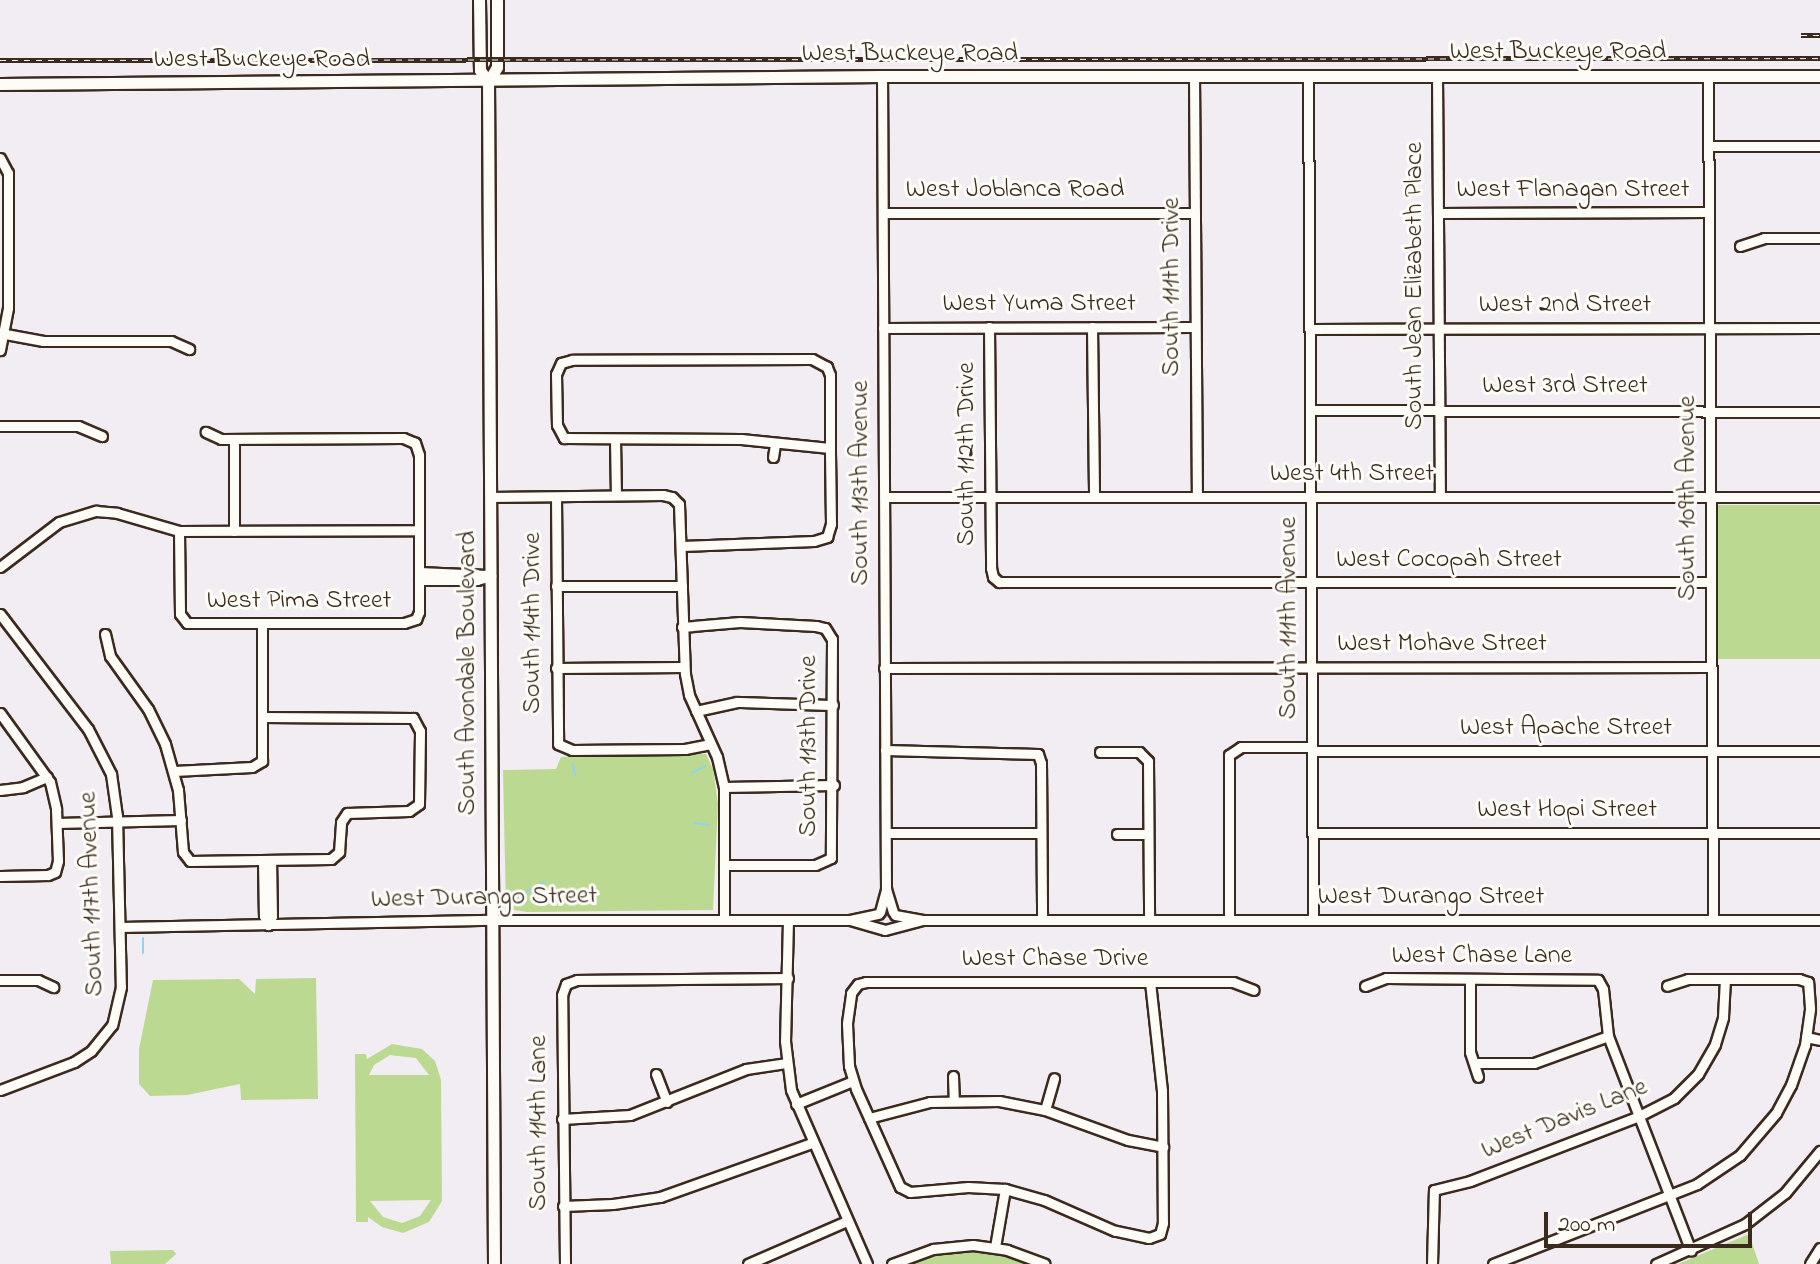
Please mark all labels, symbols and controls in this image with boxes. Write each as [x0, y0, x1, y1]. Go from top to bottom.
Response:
street label: West Buckeye Road [1450, 37, 1666, 69]
street label: West Buckeye Road [802, 39, 1018, 71]
street label: West Buckeye Road [154, 45, 370, 77]
street label: South Jean Elizabeth Place [1400, 142, 1432, 430]
street label: West Joblanca Road [906, 175, 1124, 207]
street label: West Flanagan Street [1457, 175, 1689, 207]
street label: South 111th Drive [1157, 197, 1189, 377]
street label: West Yuma Street [942, 289, 1136, 321]
street label: West 2nd Street [1479, 290, 1651, 322]
street label: South 112th Drive [952, 362, 984, 546]
street label: West 3rd Street [1482, 371, 1648, 403]
street label: South 113th Avenue [846, 380, 878, 586]
street label: South 109th Avenue [1673, 395, 1705, 601]
street label: West 4th Street [1270, 459, 1434, 491]
street label: South 111th Avenue [1274, 517, 1306, 719]
street label: South Avondale Boulevard [453, 531, 485, 815]
street label: South 114th Drive [518, 532, 550, 714]
street label: West Cocopah Street [1336, 545, 1562, 577]
street label: West Pima Street [207, 586, 391, 618]
street label: West Mohave Street [1337, 629, 1547, 661]
street label: South 113th Drive [794, 655, 826, 837]
street label: West Apache Street [1460, 713, 1672, 745]
street label: South 117th Avenue [74, 791, 112, 997]
street label: West Hopi Street [1477, 795, 1657, 827]
street label: West Durango Street [371, 881, 597, 917]
street label: West Durango Street [1318, 882, 1544, 914]
street label: West Chase Lane [1392, 941, 1572, 973]
street label: West Chase Drive [962, 944, 1148, 976]
street label: South 114th Lane [524, 1035, 556, 1211]
street label: West Davis Lane [1478, 1073, 1652, 1167]
scale bar [1548, 1196, 1756, 1246]
text: 200 m [1558, 1208, 1615, 1243]

